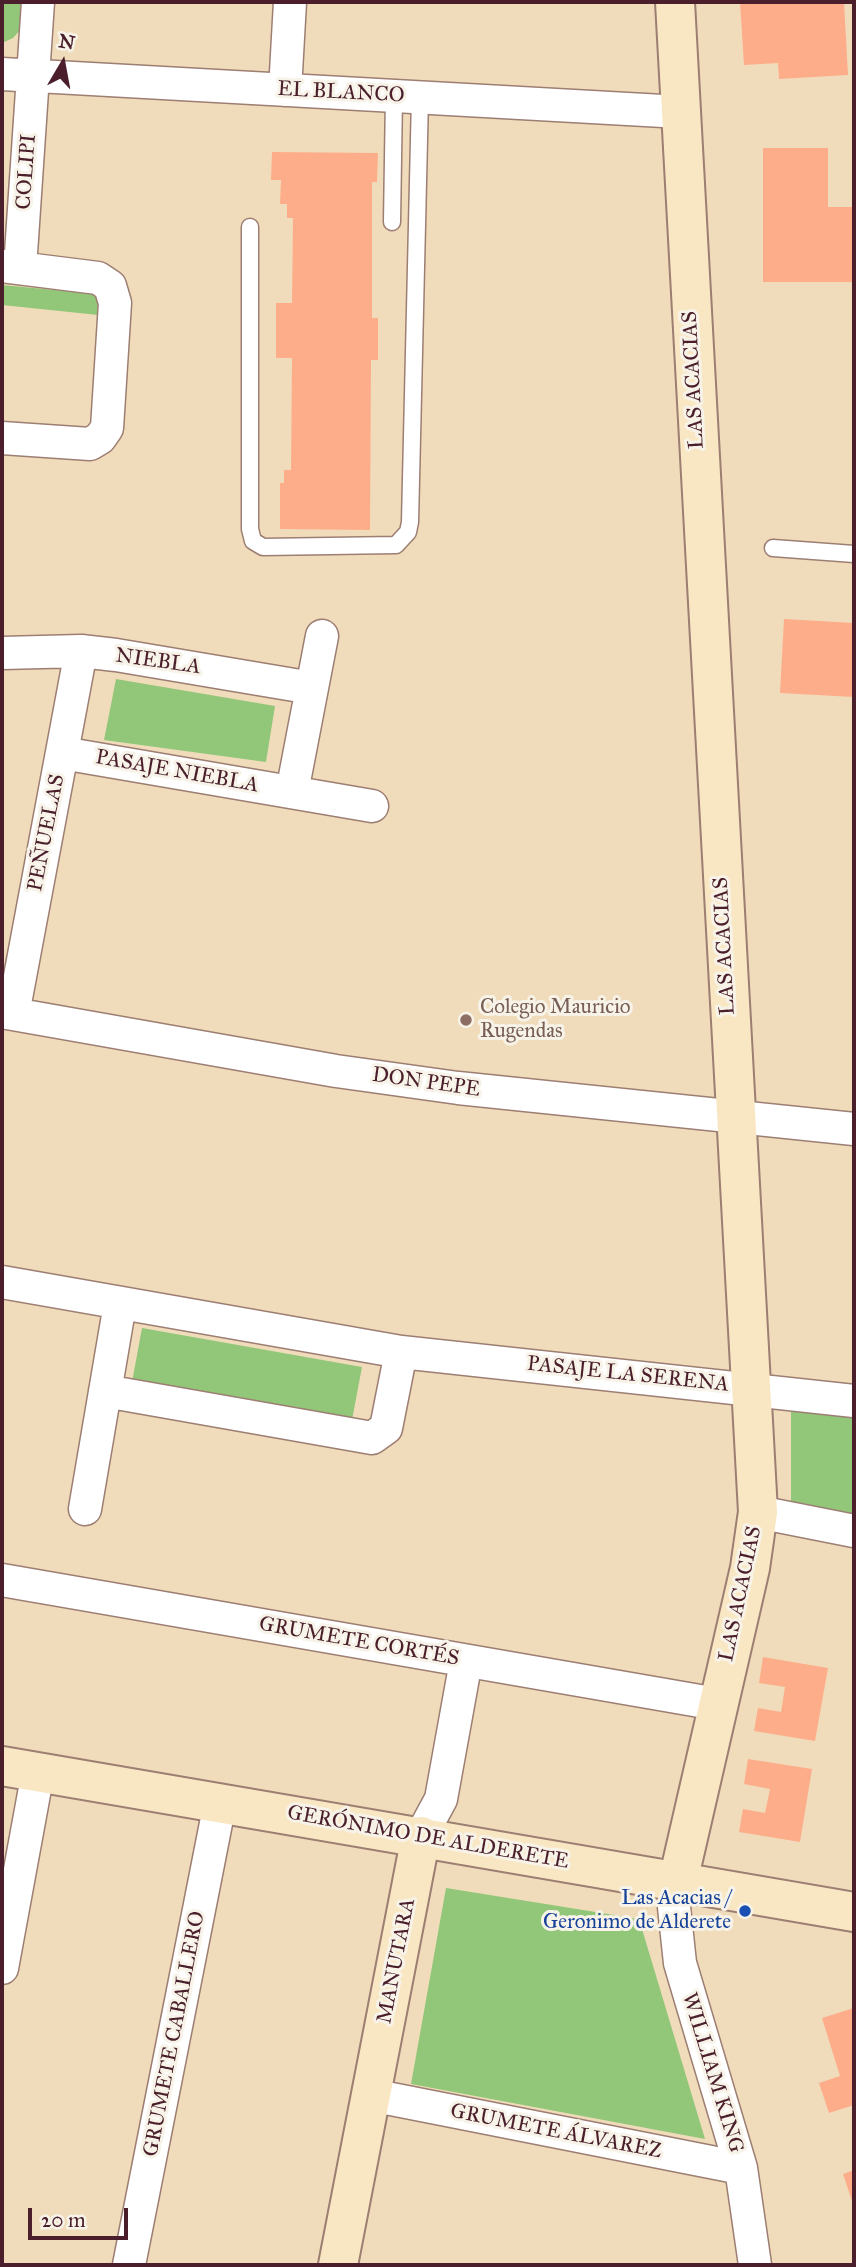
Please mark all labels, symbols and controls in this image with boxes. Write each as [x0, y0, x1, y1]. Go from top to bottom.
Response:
north arrow [28, 28, 98, 98]
text: N [57, 29, 77, 55]
street label: EL BLANCO [277, 77, 405, 109]
street label: COLIPI [12, 133, 42, 211]
street label: LAS ACACIAS [678, 310, 710, 450]
street label: NIEBLA [114, 644, 202, 680]
street label: PASAJE NIEBLA [93, 745, 261, 799]
street label: PEÑUELAS [23, 772, 71, 894]
street label: LAS ACACIAS [709, 876, 741, 1016]
place label: Colegio Mauricio Rugendas [480, 995, 631, 1045]
marker: Colegio Mauricio Rugendas [458, 1012, 474, 1028]
street label: DON PEPE [370, 1063, 482, 1103]
street label: PASAJE LA SERENA [526, 1352, 730, 1398]
street label: LAS ACACIAS [714, 1524, 768, 1664]
street label: GRUMETE CORTÉS [257, 1612, 461, 1672]
street label: GERÓNIMO DE ALDERETE [285, 1801, 571, 1875]
place label: Las Acacias / Geronimo de Alderete [543, 1886, 731, 1936]
street label: MANUTARA [372, 1896, 422, 2026]
marker: Las Acacias / Geronimo de Alderete [737, 1903, 753, 1919]
street label: GRUMETE CABALLERO [139, 1909, 211, 2159]
street label: WILLIAM KING [676, 1990, 748, 2156]
street label: GRUMETE ÁLVAREZ [448, 2099, 664, 2165]
scale bar [32, 2194, 131, 2238]
text: 20 m [41, 2207, 86, 2233]

